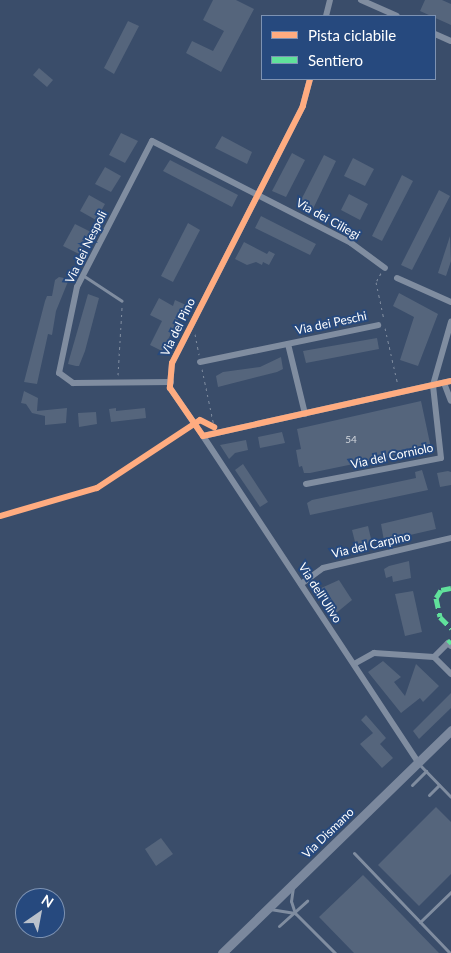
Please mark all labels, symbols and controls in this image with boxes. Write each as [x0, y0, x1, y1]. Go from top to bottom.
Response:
legend [261, 15, 436, 80]
text: Pista ciclabile [308, 26, 396, 44]
text: Sentiero [308, 51, 363, 69]
street label: Via dei Ciliegi [293, 195, 363, 243]
street label: Via dei Nespoli [62, 208, 110, 286]
street label: Via del Pino [158, 296, 198, 358]
street label: Via dei Peschi [294, 308, 368, 338]
house number: 54 [345, 434, 357, 446]
street label: Via del Corniolo [349, 440, 435, 472]
street label: Via del Carpino [330, 529, 412, 561]
street label: Via dell'Ulivo [295, 560, 345, 626]
street label: Via Dismano [299, 805, 357, 861]
north arrow [15, 888, 65, 938]
text: N [39, 891, 57, 911]

